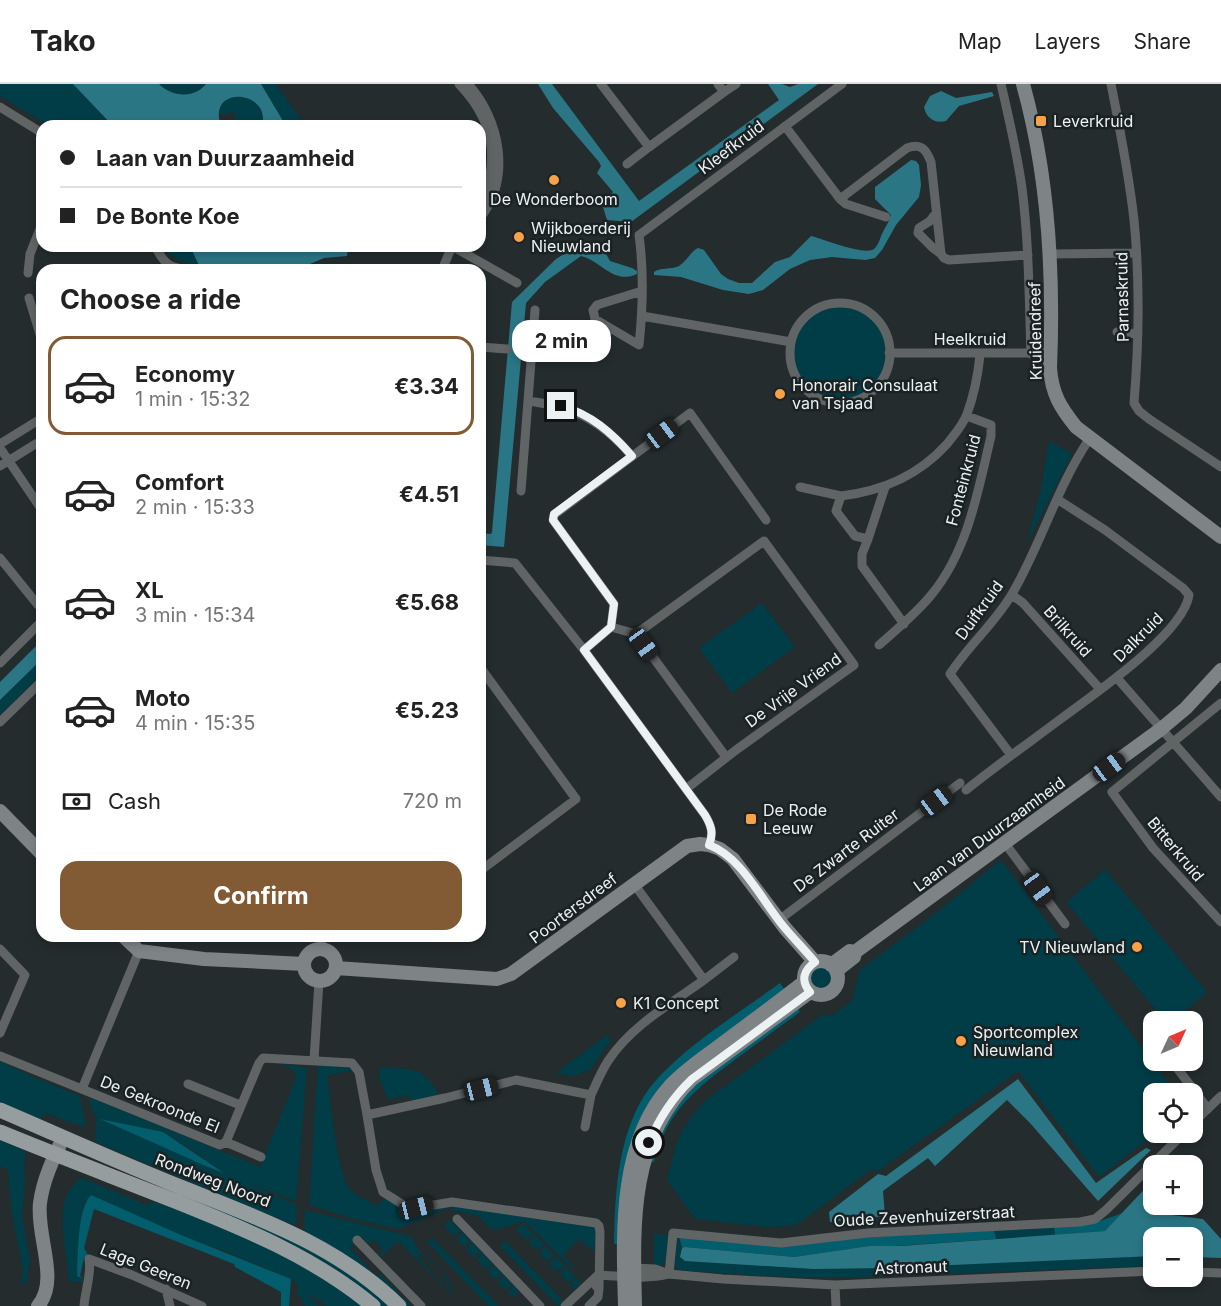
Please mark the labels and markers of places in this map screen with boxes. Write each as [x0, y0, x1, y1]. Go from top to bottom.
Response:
place label: Leverkruid [1053, 111, 1133, 131]
marker: Leverkruid [1034, 114, 1048, 128]
marker: De Wonderboom [547, 173, 561, 187]
place label: De Wonderboom [490, 189, 618, 209]
place label: Wijkboerderij Nieuwland [531, 218, 631, 256]
marker: Wijkboerderij Nieuwland [512, 230, 526, 244]
place label: Honorair Consulaat van Tsjaad [792, 375, 938, 413]
marker: Honorair Consulaat van Tsjaad [773, 387, 787, 401]
place label: De Rode Leeuw [763, 800, 827, 838]
marker: De Rode Leeuw [744, 812, 758, 826]
place label: TV Nieuwland [1019, 937, 1125, 957]
marker: TV Nieuwland [1130, 940, 1144, 954]
place label: K1 Concept [633, 993, 719, 1013]
marker: K1 Concept [614, 996, 628, 1010]
place label: Sportcomplex Nieuwland [973, 1022, 1078, 1060]
marker: Sportcomplex Nieuwland [954, 1034, 968, 1048]

